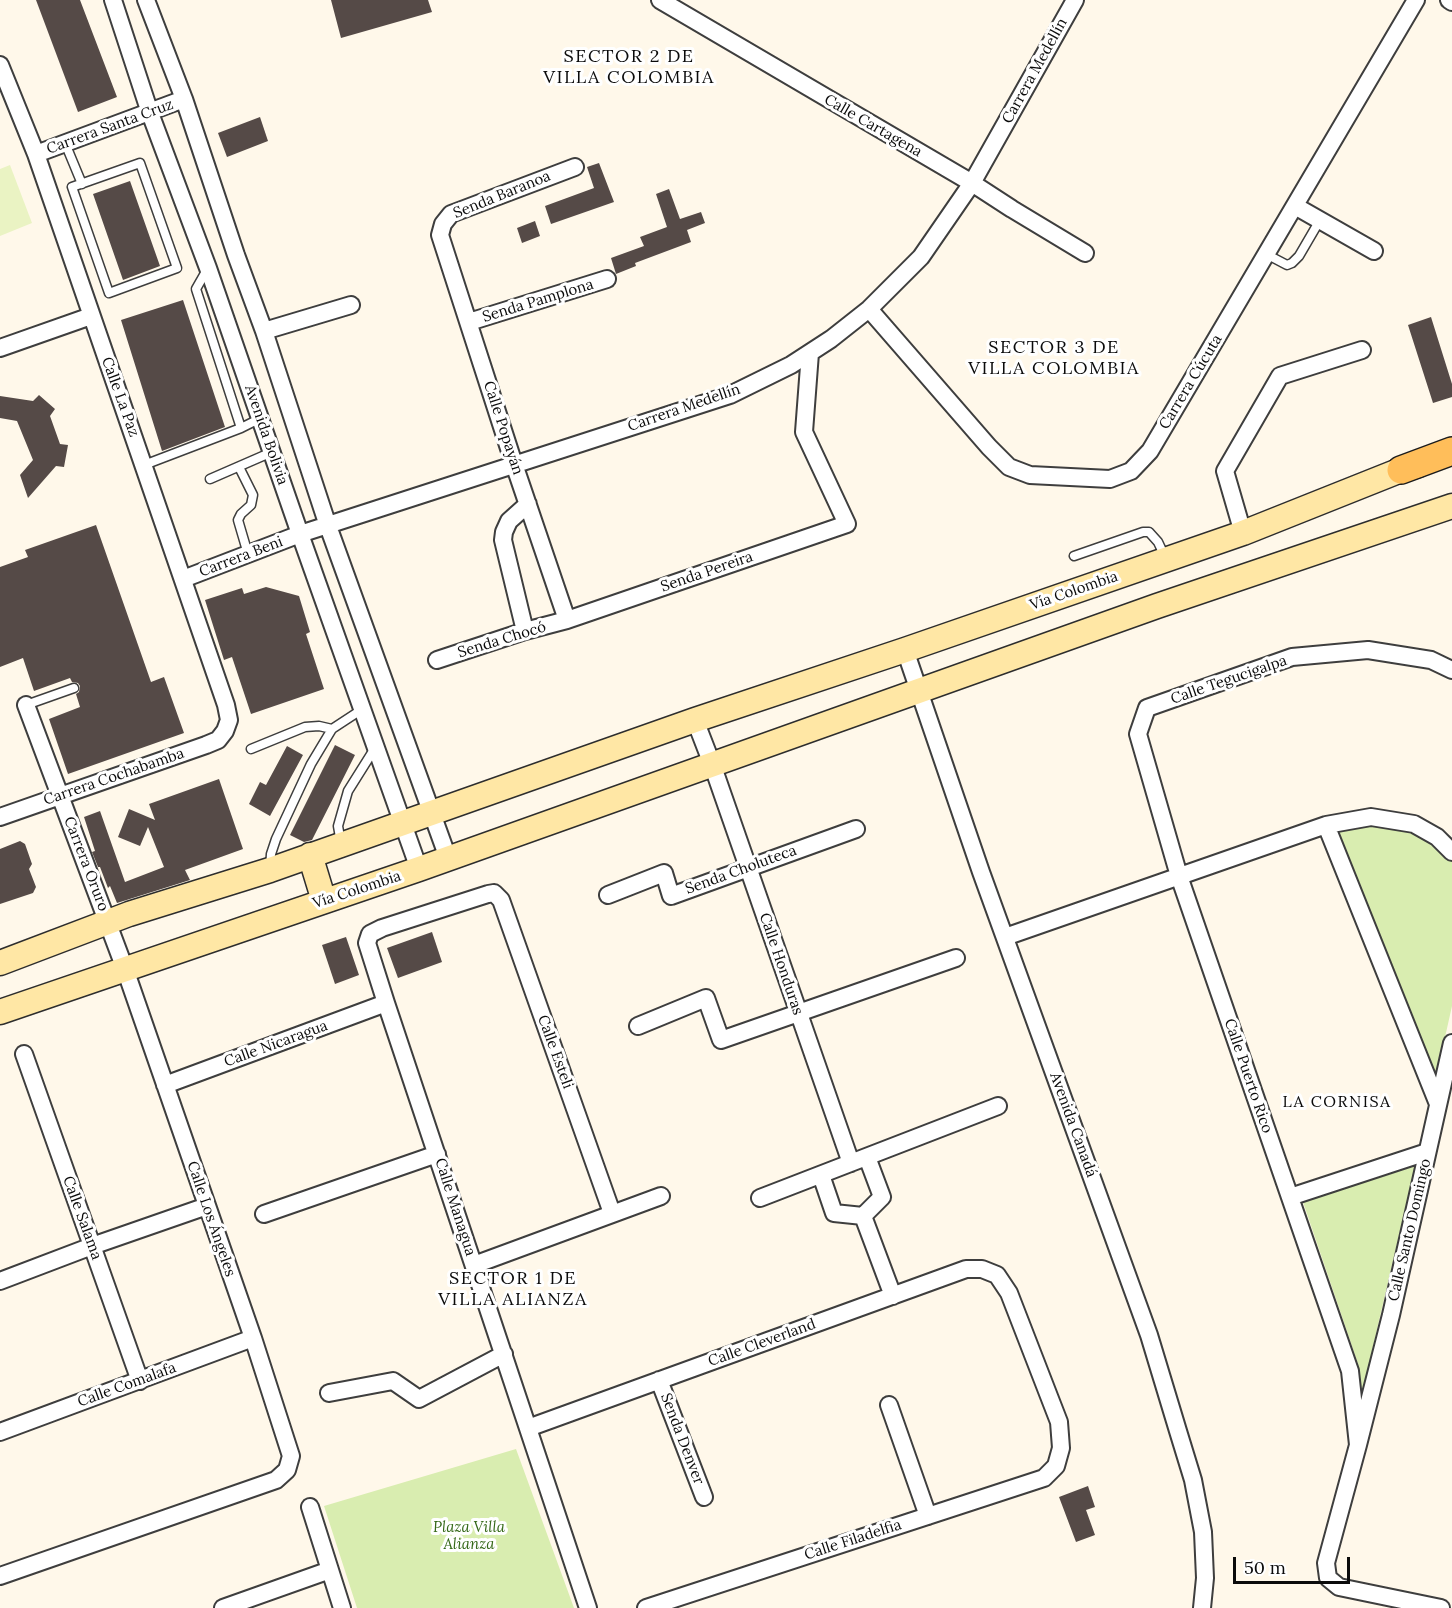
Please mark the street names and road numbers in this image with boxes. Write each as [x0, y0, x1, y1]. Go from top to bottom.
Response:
street label: Carrera Medellín [999, 15, 1071, 127]
street label: Calle Cartagena [821, 91, 925, 161]
street label: Carrera Santa Cruz [44, 96, 176, 158]
street label: Senda Baranoa [451, 167, 553, 223]
street label: Senda Pamplona [480, 276, 596, 326]
street label: Carrera Cúcuta [1156, 331, 1226, 433]
street label: Calle La Paz [97, 355, 143, 439]
street label: Calle Popayán [479, 379, 527, 477]
street label: Carrera Medellín [625, 380, 743, 436]
street label: Avenida Bolivia [240, 383, 292, 487]
street label: Carrera Beni [197, 533, 285, 581]
street label: Senda Pereira [659, 548, 755, 596]
street label: Vía Colombia [1028, 568, 1120, 614]
street label: Senda Chocó [456, 618, 548, 662]
street label: Calle Tegucigalpa [1169, 652, 1289, 708]
street label: Carrera Cochabamba [41, 744, 187, 810]
street label: Carrera Oruro [60, 814, 112, 914]
street label: Senda Choluteca [683, 841, 799, 899]
street label: Vía Colombia [311, 867, 403, 913]
street label: Calle Honduras [755, 911, 807, 1017]
street label: Calle Esteli [533, 1013, 577, 1091]
street label: Calle Puerto Rico [1220, 1016, 1276, 1136]
street label: Calle Nicaragua [222, 1017, 330, 1071]
street label: Avenida Canadá [1046, 1070, 1100, 1180]
street label: Calle Managua [431, 1156, 479, 1258]
street label: Calle Santo Domingo [1385, 1157, 1435, 1303]
street label: Calle Los Ángeles [183, 1159, 239, 1279]
street label: Calle Salama [59, 1174, 105, 1262]
street label: Calle Cleverland [706, 1315, 818, 1371]
street label: Calle Comalafa [75, 1359, 179, 1411]
street label: Senda Denver [656, 1391, 708, 1487]
street label: Calle Filadelfia [802, 1516, 904, 1564]

